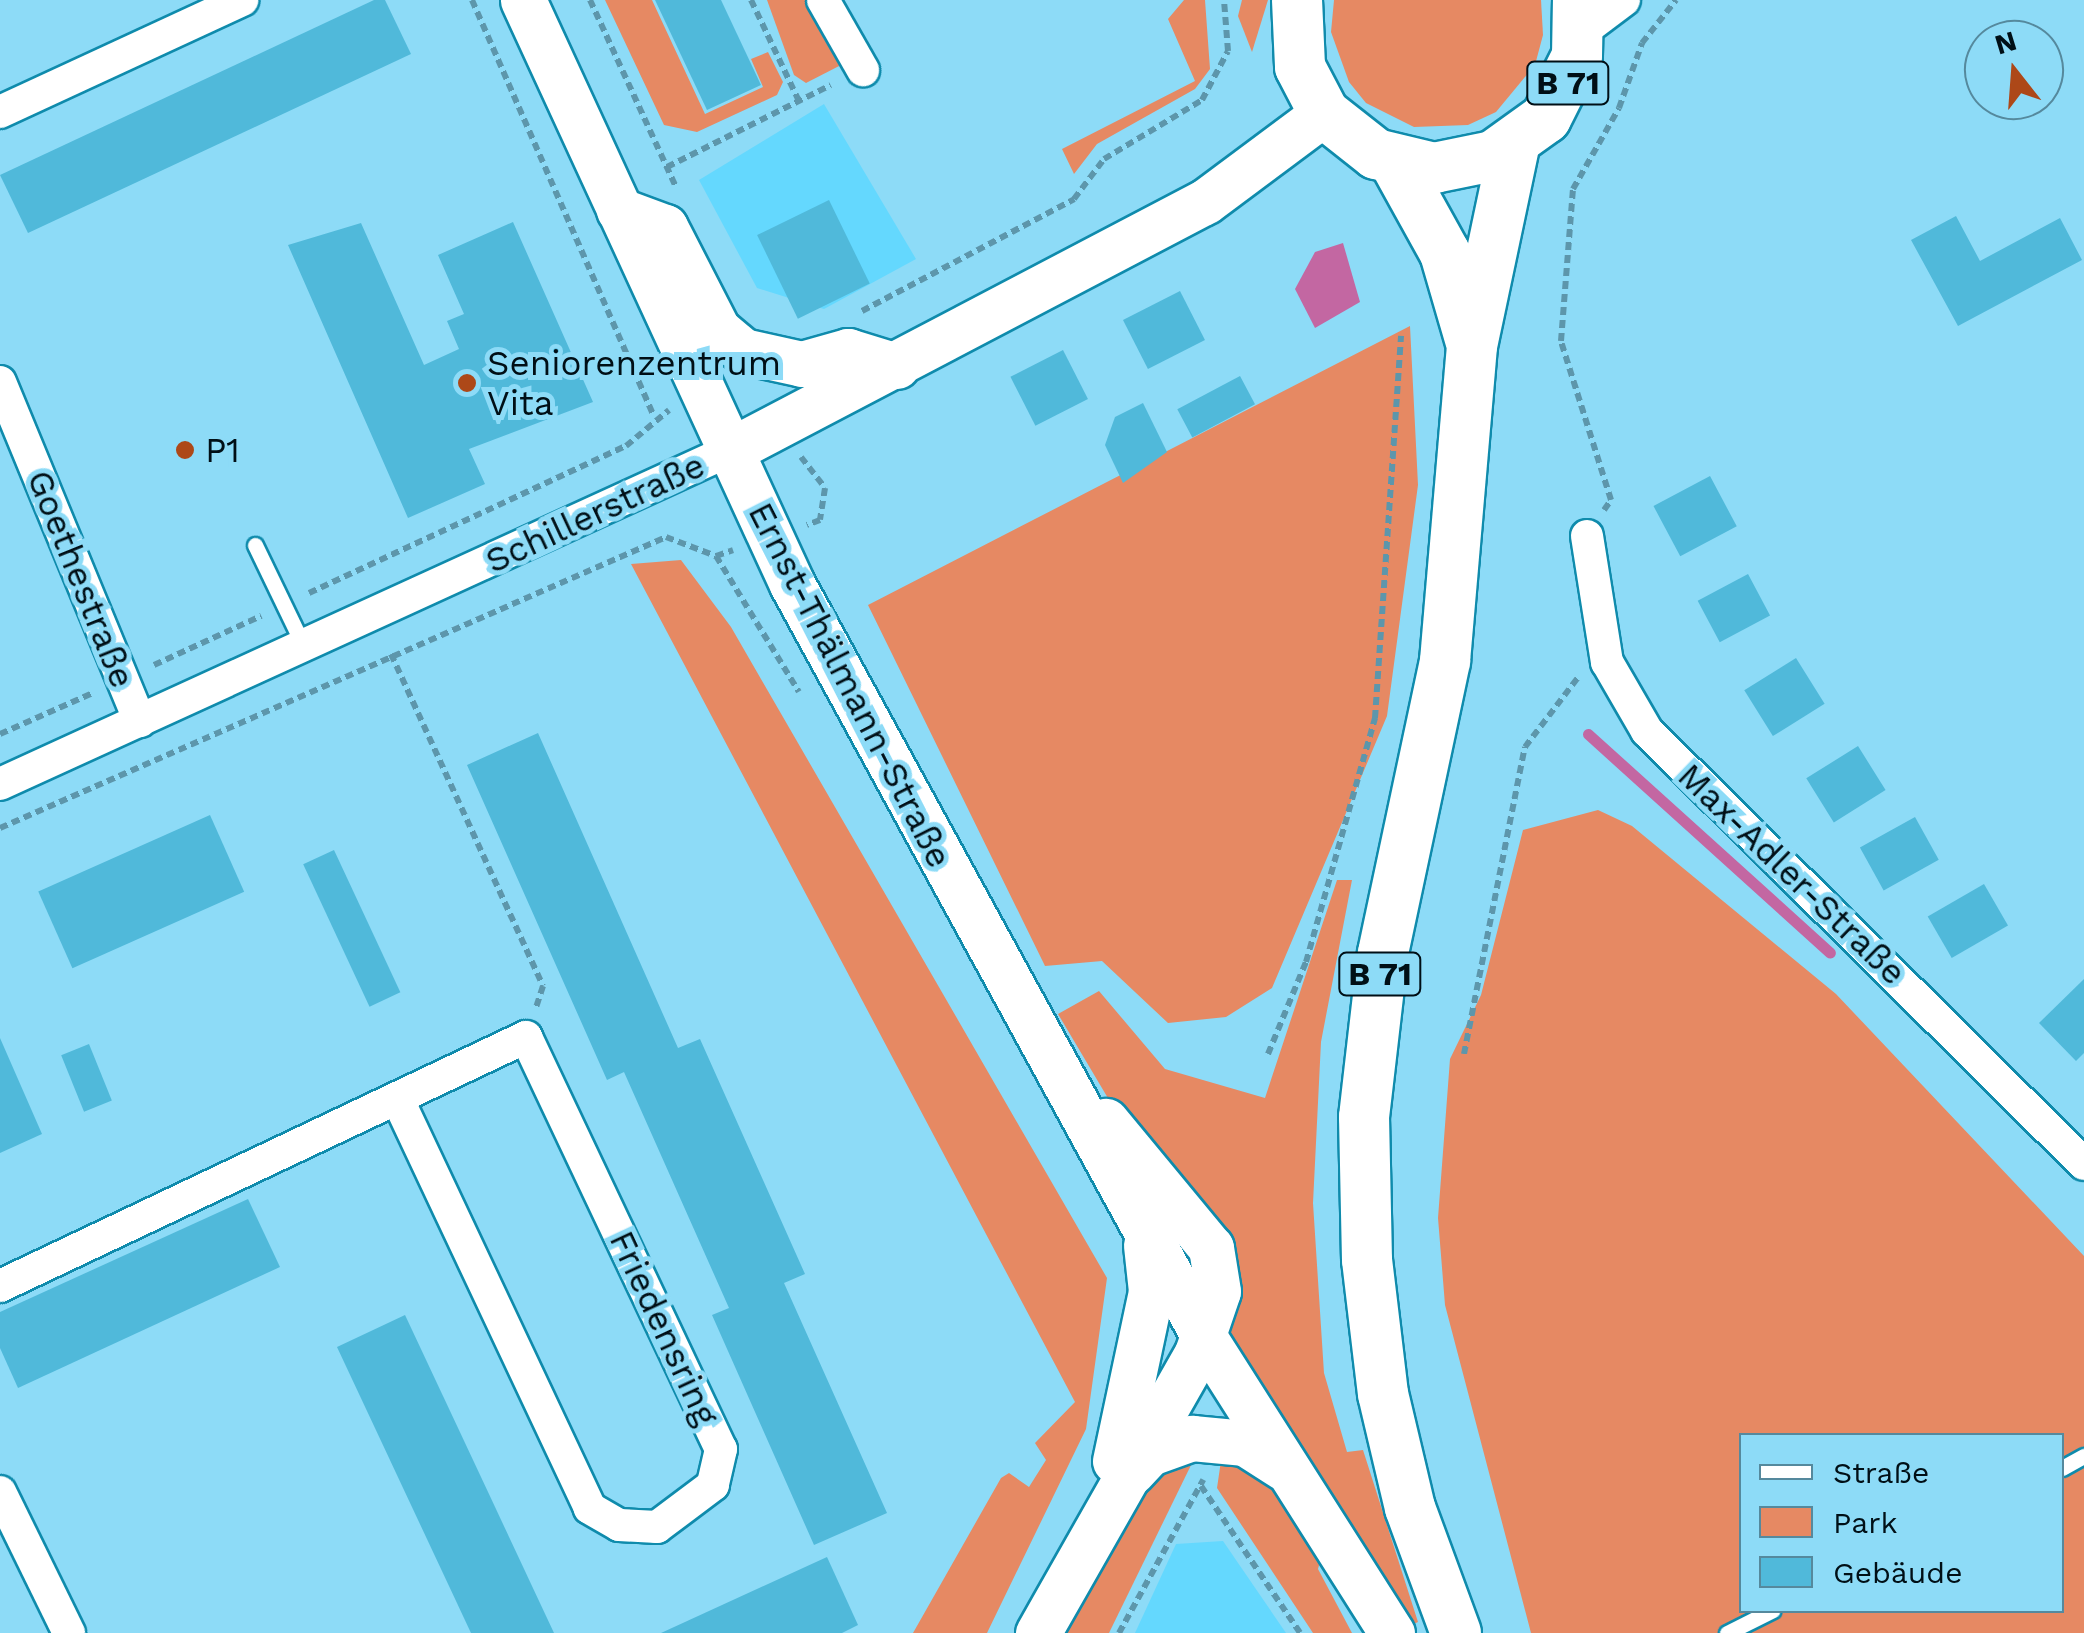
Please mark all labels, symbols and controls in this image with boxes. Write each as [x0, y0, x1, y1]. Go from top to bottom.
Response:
north arrow [1964, 20, 2064, 120]
text: N [1991, 24, 2020, 62]
road number: B 71 [1526, 56, 1610, 110]
place label: Seniorenzentrum Vita [487, 342, 781, 424]
marker: Seniorenzentrum Vita [456, 372, 478, 394]
place label: P1 [205, 429, 240, 471]
marker: P1 [174, 439, 196, 461]
street label: Schillerstraße [479, 444, 711, 582]
street label: Goethestraße [18, 464, 144, 694]
street label: Ernst-Thälmann-Straße [740, 495, 960, 875]
street label: Max-Adler-Straße [1669, 755, 1915, 993]
road number: B 71 [1338, 947, 1422, 1001]
street label: Friedensring [601, 1224, 727, 1432]
legend [1739, 1433, 2064, 1613]
text: Straße [1833, 1455, 1929, 1490]
text: Park [1833, 1505, 1898, 1540]
text: Gebäude [1833, 1555, 1962, 1590]

